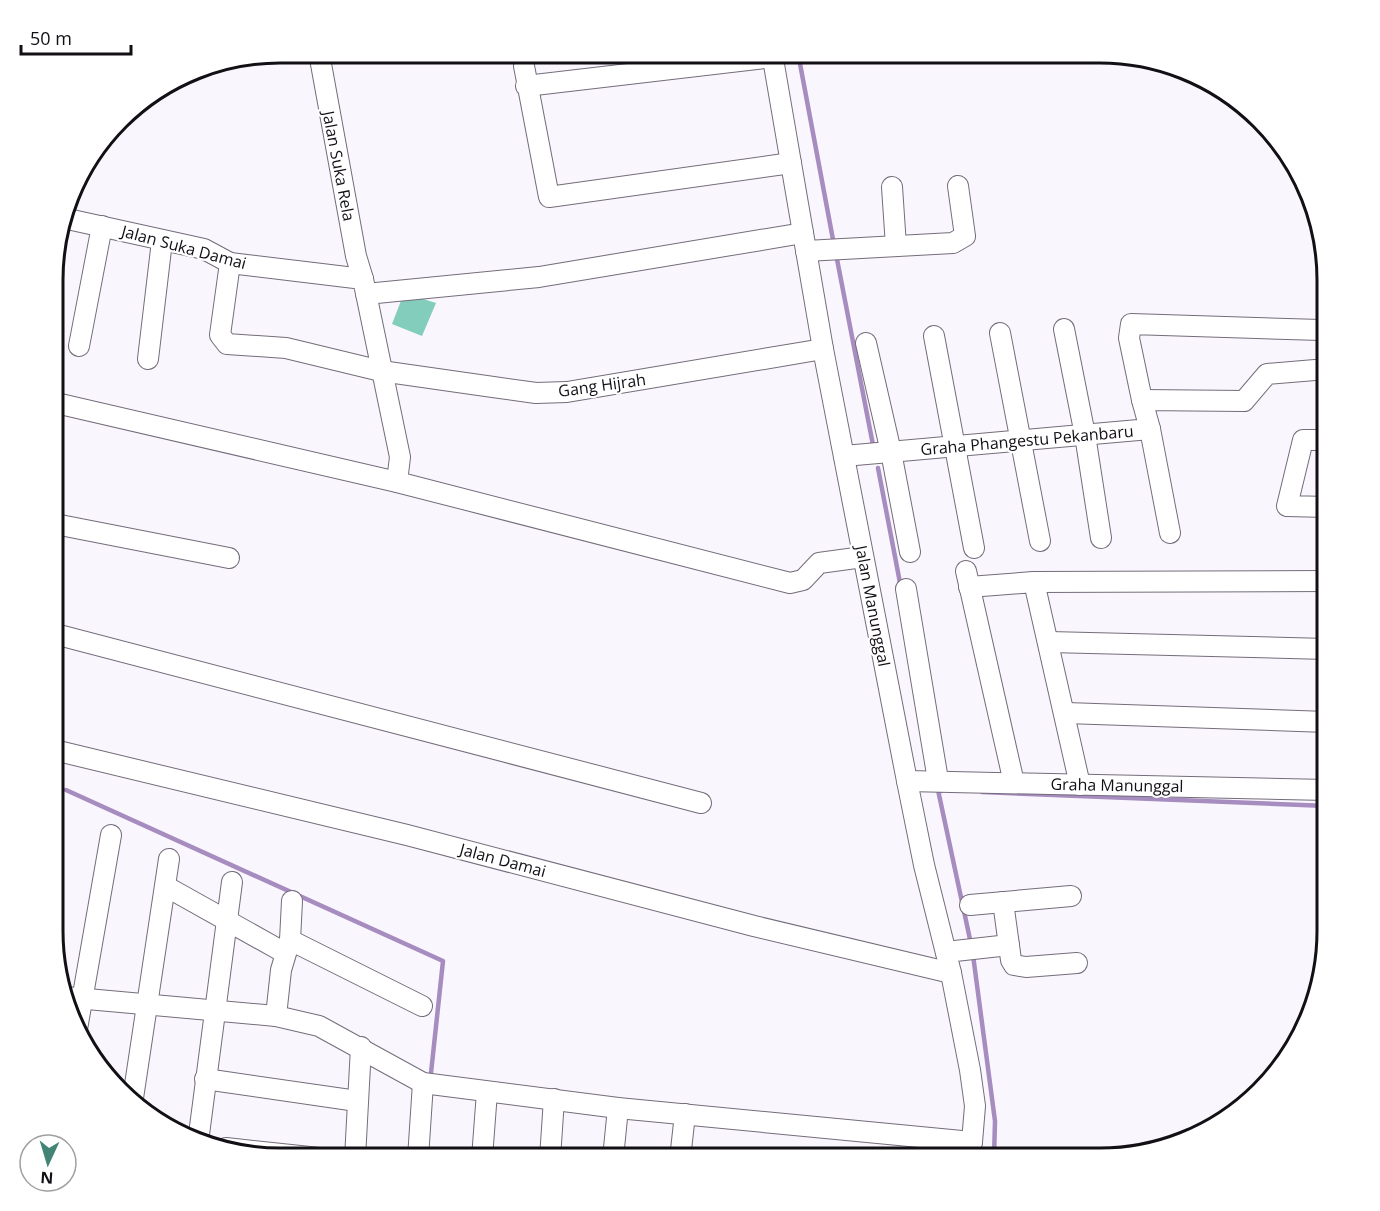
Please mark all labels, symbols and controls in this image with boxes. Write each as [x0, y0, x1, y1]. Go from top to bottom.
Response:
scale bar [21, 18, 130, 56]
text: 50 m [30, 26, 72, 50]
street label: Jalan Suka Rela [317, 107, 360, 223]
street label: Jalan Suka Damai [117, 219, 249, 274]
street label: Gang Hijrah [557, 368, 647, 402]
street label: Graha Phangestu Pekanbaru [920, 420, 1134, 460]
street label: Jalan Manunggal [850, 542, 896, 669]
street label: Graha Manunggal [1050, 773, 1184, 797]
street label: Jalan Damai [456, 837, 549, 882]
north arrow [18, 1133, 78, 1193]
text: N [40, 1167, 54, 1189]

